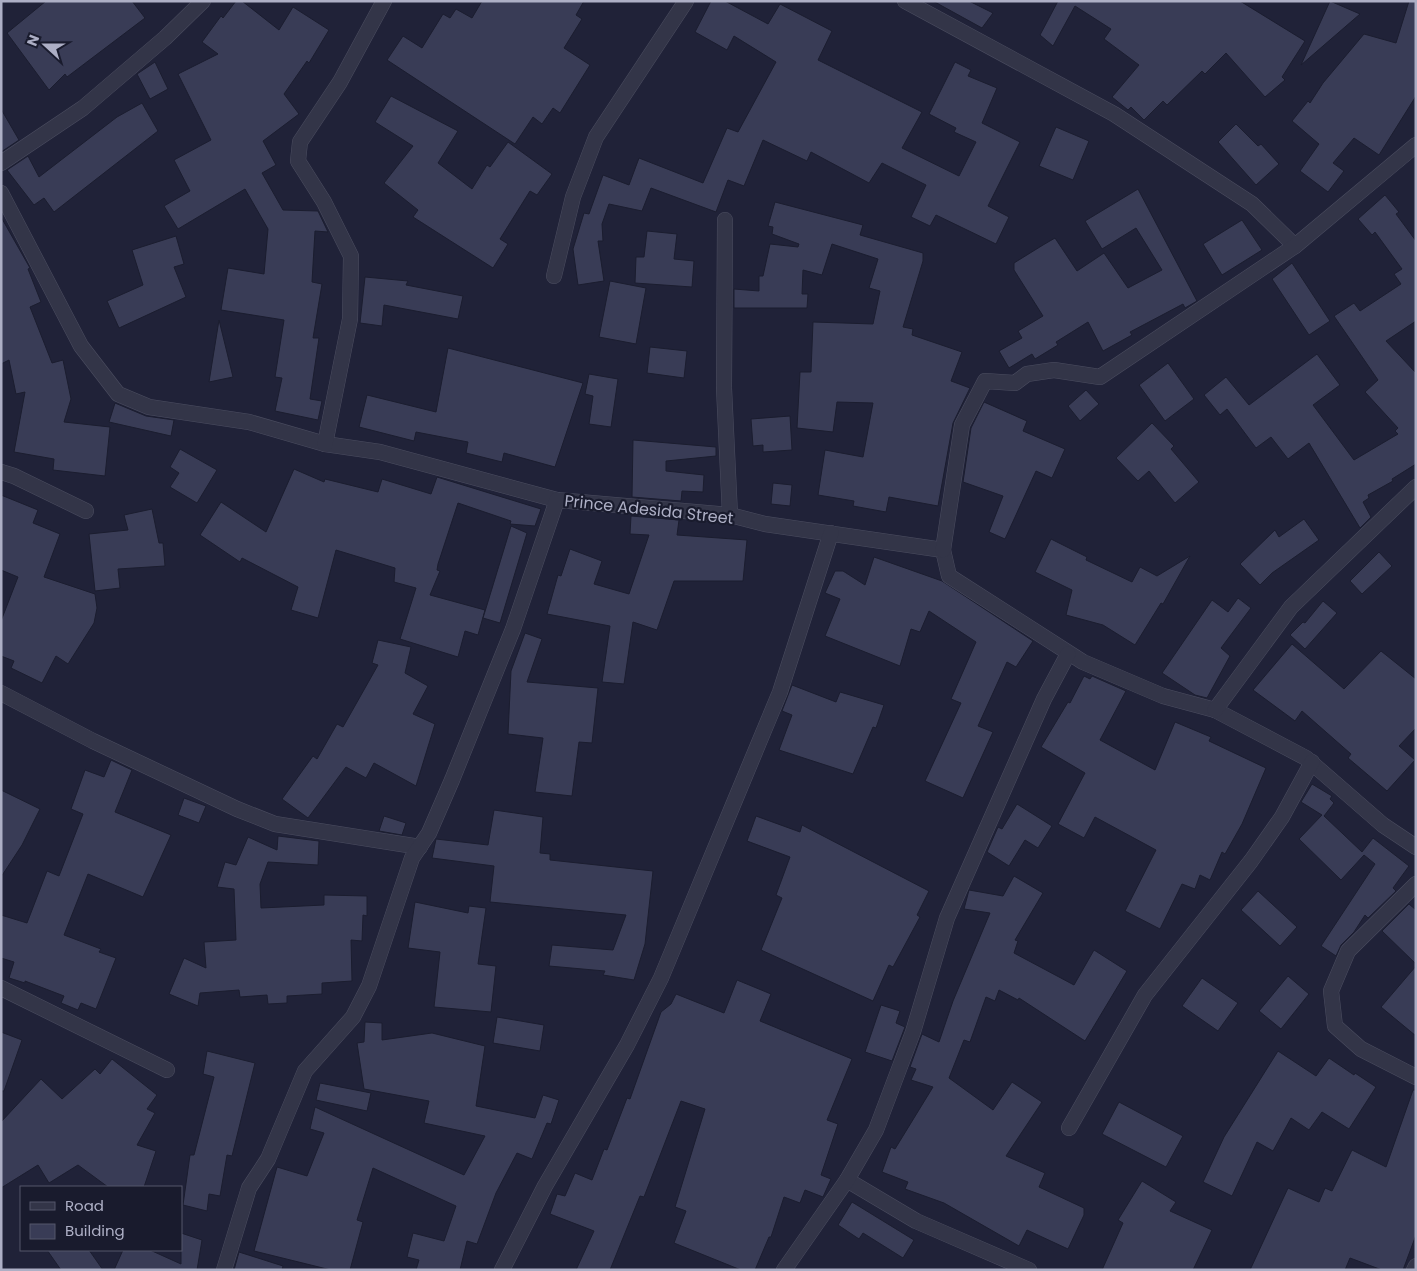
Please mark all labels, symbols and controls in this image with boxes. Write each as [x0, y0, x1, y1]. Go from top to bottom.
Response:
north arrow [20, 20, 70, 70]
text: N [22, 32, 44, 49]
street label: Prince Adesida Street [563, 489, 735, 530]
legend [20, 1186, 182, 1251]
text: Road [65, 1195, 104, 1216]
text: Building [65, 1220, 125, 1241]

